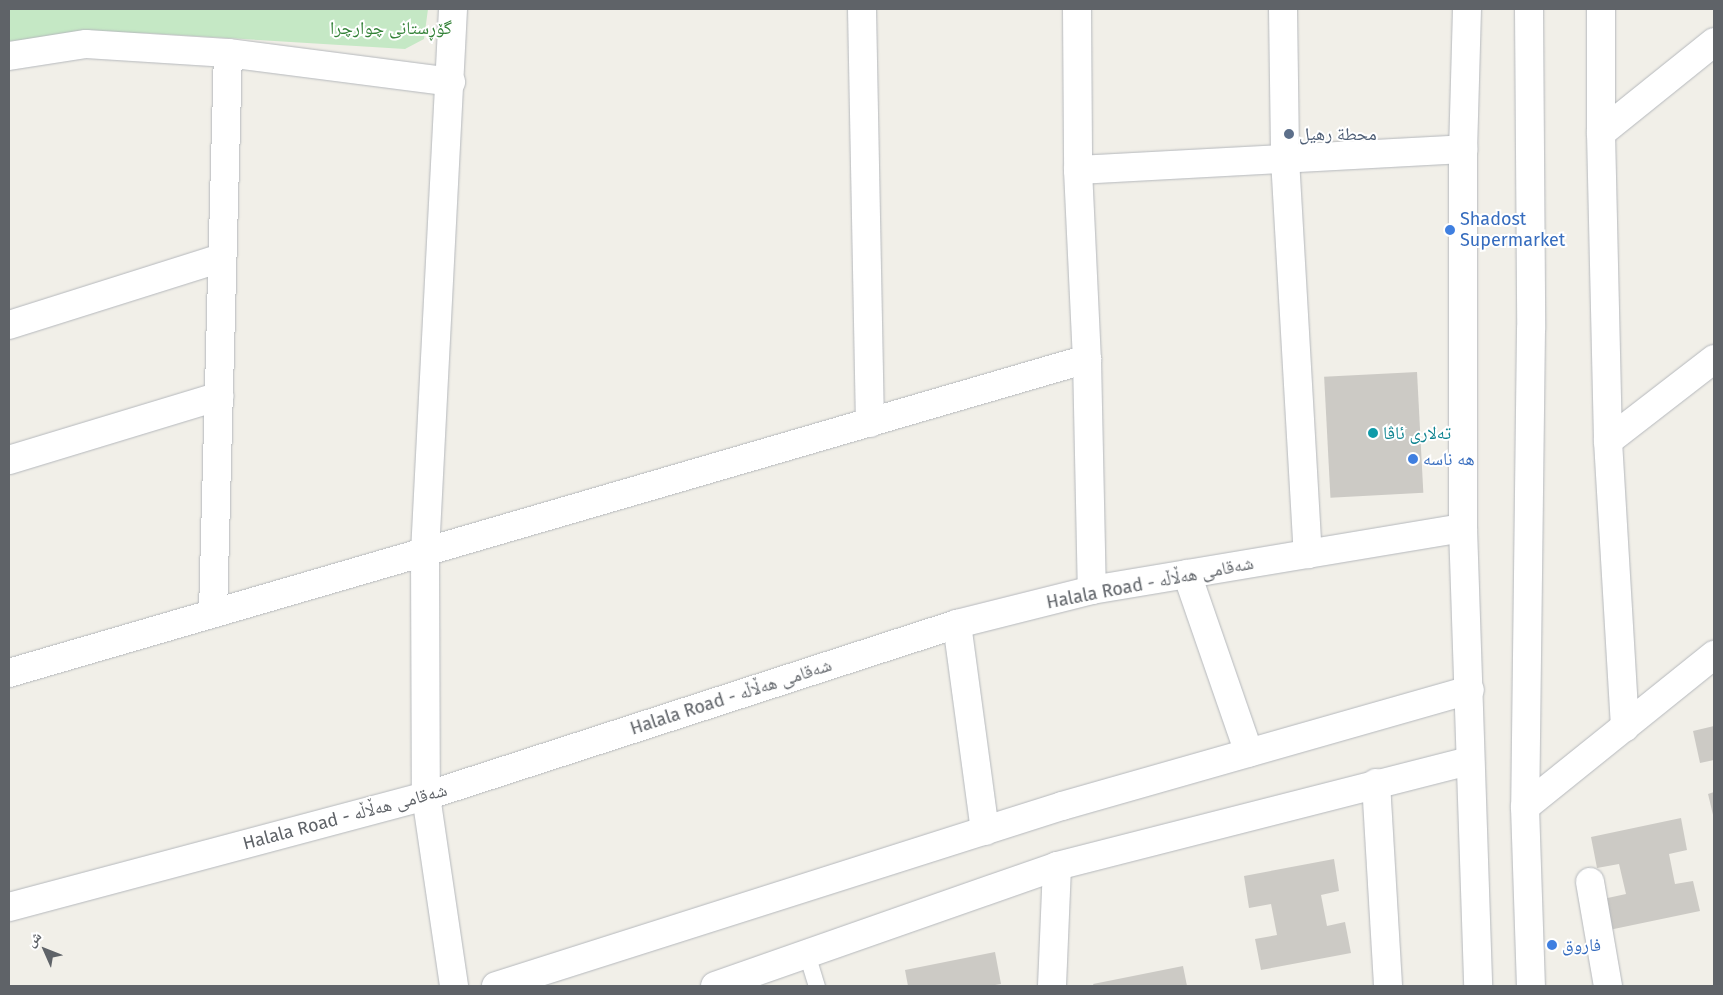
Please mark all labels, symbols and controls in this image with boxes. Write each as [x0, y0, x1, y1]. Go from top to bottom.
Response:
park label: گۆڕستانی چوارچرا [330, 17, 452, 39]
place label: محطة رهيل [1299, 123, 1377, 145]
marker: محطة رهيل [1283, 128, 1295, 140]
place label: Shadost Supermarket [1460, 209, 1565, 252]
marker: Shadost Supermarket [1444, 224, 1456, 236]
place label: تەلاری ئاڤا [1383, 422, 1451, 444]
marker: تەلاری ئاڤا [1367, 427, 1379, 439]
place label: هه ناسه [1423, 448, 1475, 470]
marker: هه ناسه [1407, 453, 1419, 465]
street label: Halala Road - شەقامی هەڵاڵە [1045, 552, 1255, 614]
street label: Halala Road - شەقامی هەڵاڵە [627, 654, 835, 740]
street label: Halala Road - شەقامی هەڵاڵە [240, 779, 450, 855]
north arrow [20, 925, 70, 975]
text: ش [23, 928, 45, 950]
place label: فاروق [1562, 934, 1601, 956]
marker: فاروق [1546, 939, 1558, 951]

